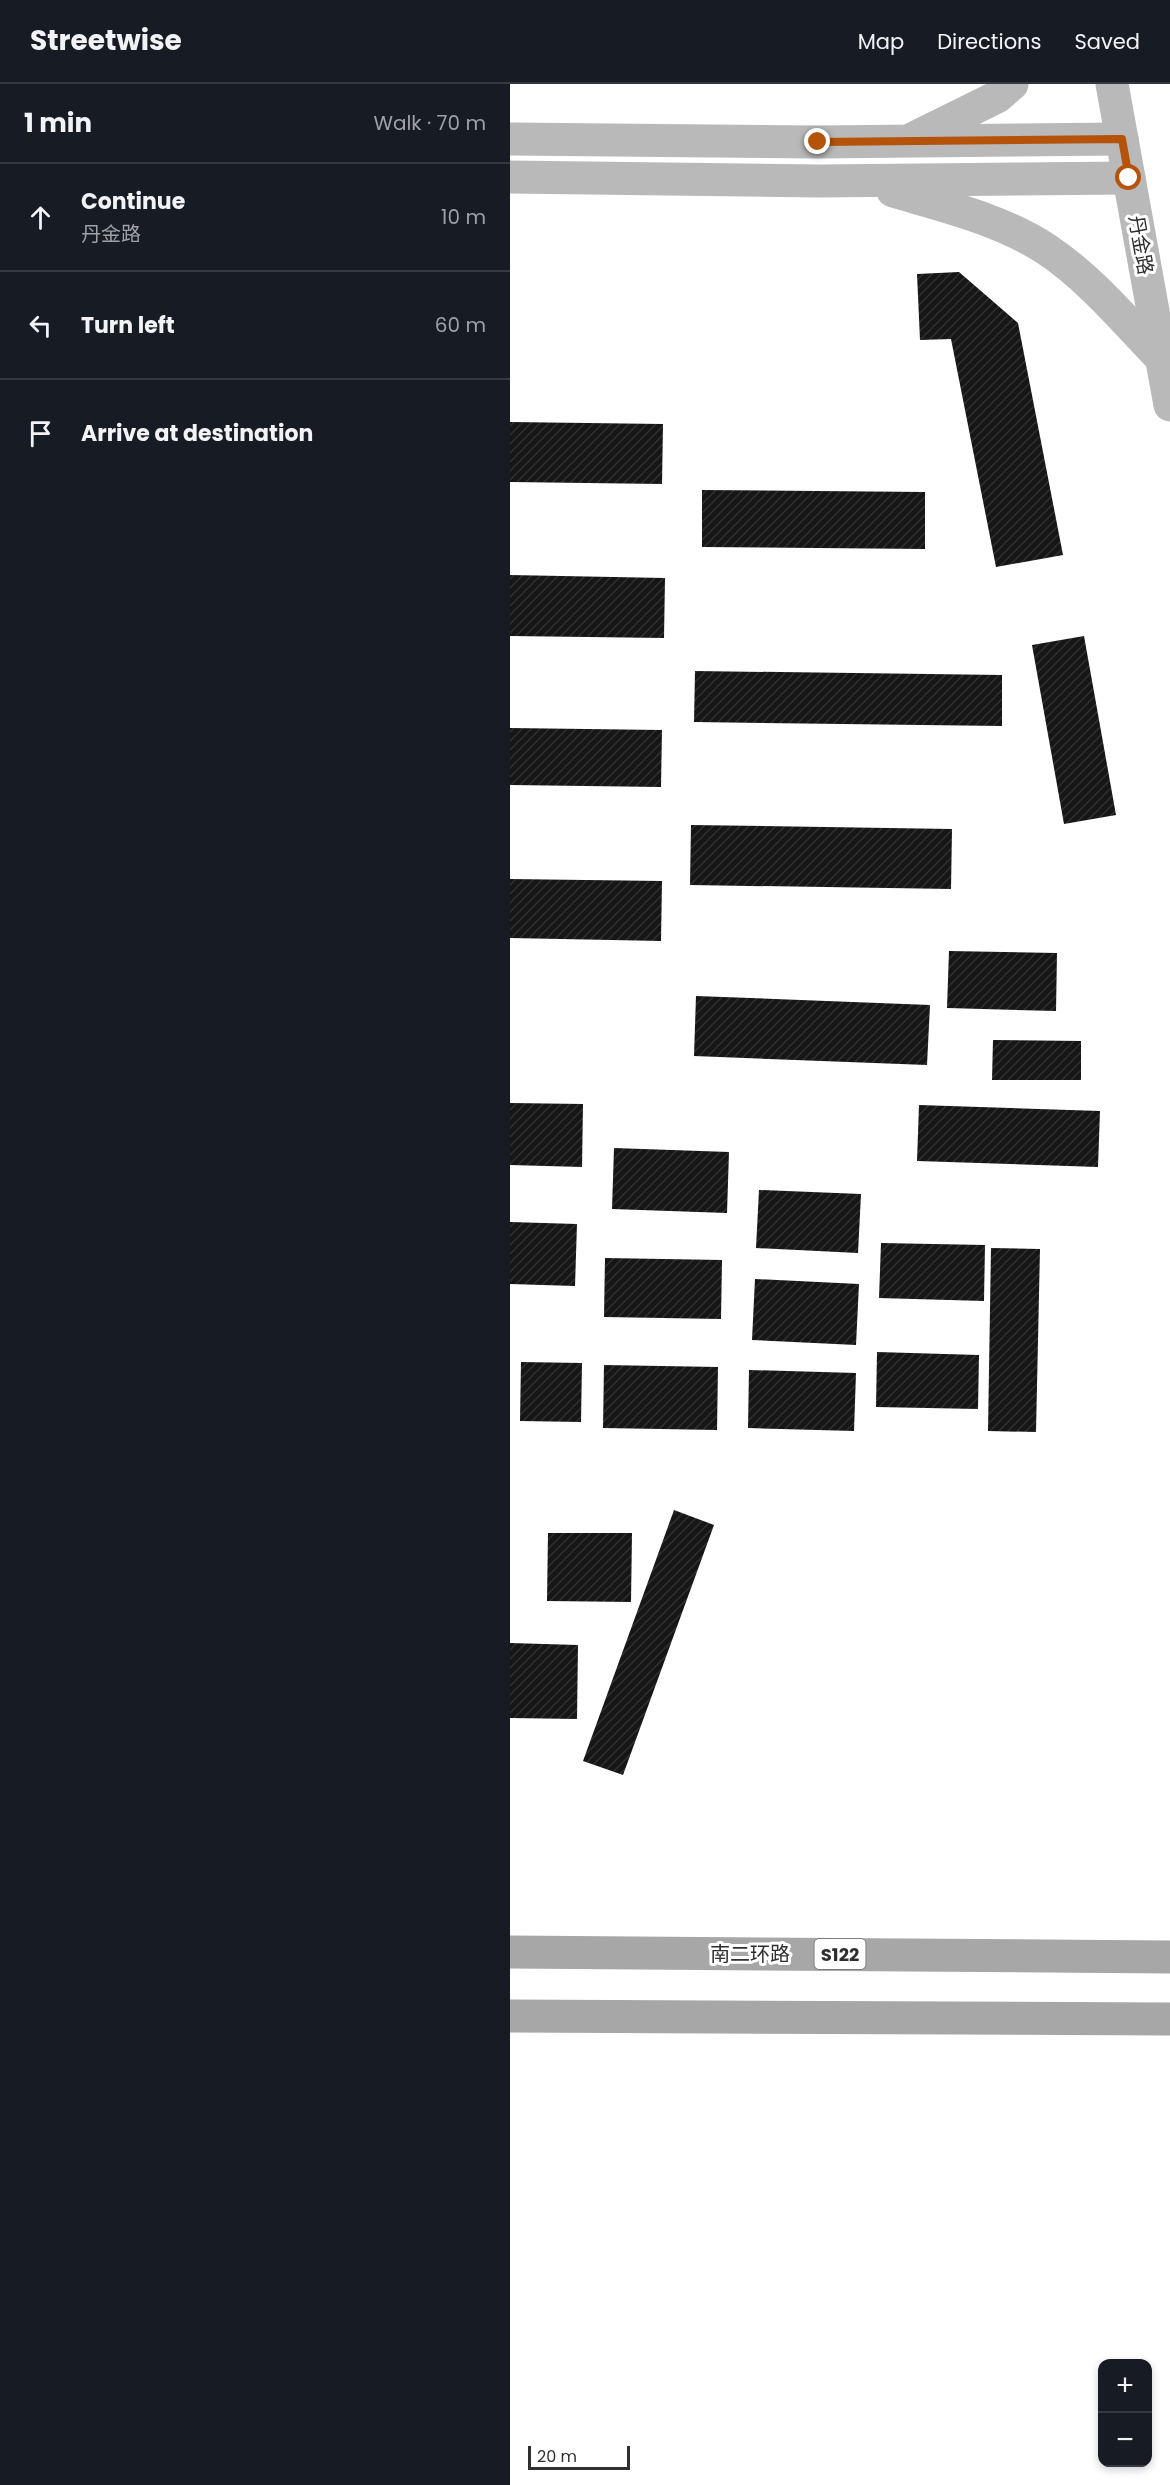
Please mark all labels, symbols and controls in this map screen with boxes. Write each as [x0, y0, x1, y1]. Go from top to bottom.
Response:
text: Streetwise [30, 21, 182, 60]
text: Map [858, 27, 904, 56]
text: Directions [937, 27, 1041, 56]
text: Saved [1074, 27, 1140, 56]
text: 1 min [24, 105, 92, 141]
text: Walk · 70 m [373, 109, 486, 137]
route end [804, 128, 830, 154]
route start [1115, 164, 1141, 190]
text: Continue [81, 186, 185, 217]
icon: ahead [24, 201, 57, 234]
text: 10 m [441, 203, 486, 231]
street label: 丹金路 [1122, 213, 1160, 277]
text: 丹金路 [81, 220, 141, 248]
icon: left [24, 309, 57, 342]
text: Turn left [81, 310, 175, 341]
text: 60 m [435, 311, 486, 339]
icon: arrive [24, 417, 57, 450]
text: Arrive at destination [81, 418, 313, 449]
road number: S122 [814, 1939, 866, 1969]
street label: 南二环路 [710, 1940, 790, 1968]
map controls [1098, 2359, 1152, 2467]
button: + [1098, 2359, 1152, 2413]
button: − [1098, 2413, 1152, 2467]
scale bar [528, 2443, 630, 2470]
text: 20 m [537, 2445, 577, 2468]

